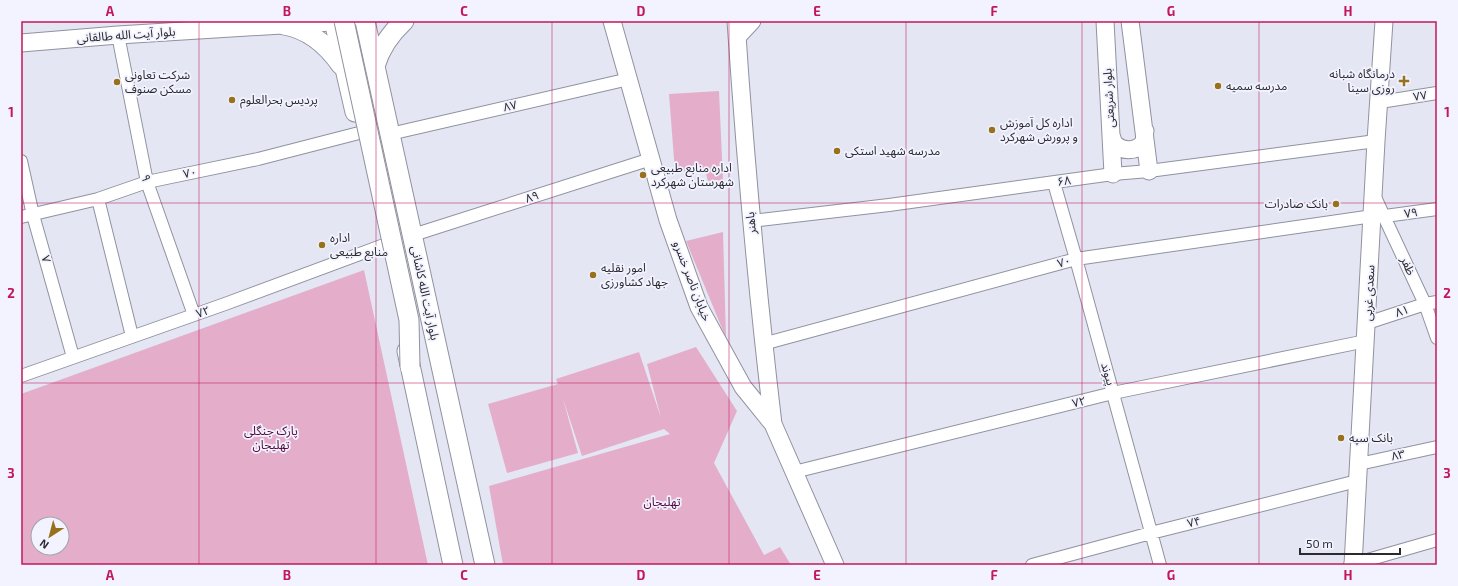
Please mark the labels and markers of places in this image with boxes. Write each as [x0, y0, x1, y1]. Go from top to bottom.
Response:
place label: درمانگاه شبانه روزی سینا [1329, 66, 1395, 95]
place label: شرکت تعاونی مسکن صنوف [125, 67, 191, 96]
marker: درمانگاه شبانه روزی سینا [1398, 75, 1410, 87]
marker: شرکت تعاونی مسکن صنوف [112, 77, 122, 87]
place label: مدرسه سمیه [1226, 78, 1287, 93]
marker: مدرسه سمیه [1213, 81, 1223, 91]
place label: پردیس بحرالعلوم [240, 92, 318, 109]
marker: پردیس بحرالعلوم [227, 95, 237, 105]
place label: اداره کل آموزش و پرورش شهرکرد [1000, 115, 1078, 145]
marker: اداره کل آموزش و پرورش شهرکرد [987, 125, 997, 135]
place label: مدرسه شهید استکی [845, 143, 940, 158]
marker: مدرسه شهید استکی [832, 146, 842, 156]
place label: اداره منابع طبیعی شهرستان شهرکرد [651, 160, 734, 189]
marker: اداره منابع طبیعی شهرستان شهرکرد [638, 170, 648, 180]
place label: بانک صادرات [1265, 196, 1328, 211]
marker: بانک صادرات [1331, 199, 1341, 209]
place label: اداره منابع طبیعی [330, 230, 388, 261]
marker: اداره منابع طبیعی [317, 240, 327, 250]
place label: امور نقلیه جهاد کشاورزی [601, 260, 668, 289]
marker: امور نقلیه جهاد کشاورزی [588, 270, 598, 280]
place label: بانک سپه [1349, 430, 1393, 446]
marker: بانک سپه [1336, 433, 1346, 443]

